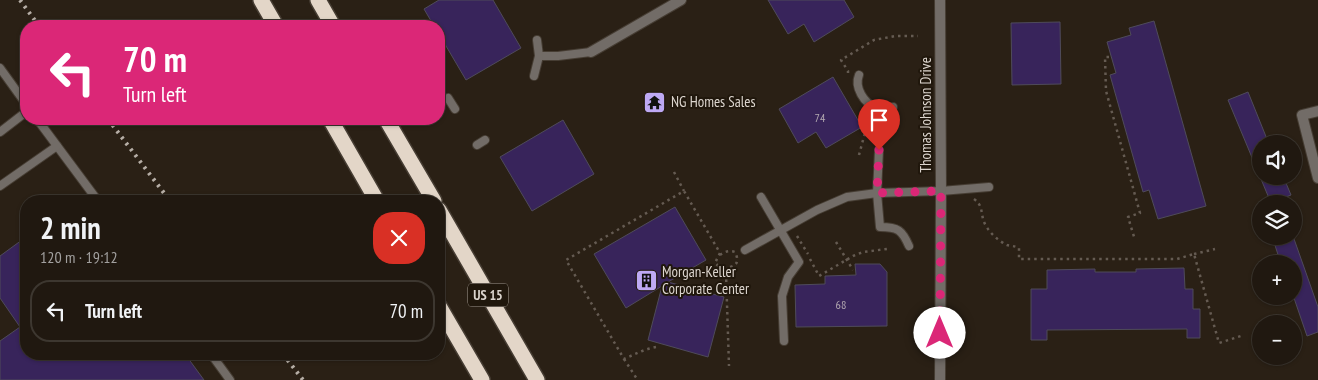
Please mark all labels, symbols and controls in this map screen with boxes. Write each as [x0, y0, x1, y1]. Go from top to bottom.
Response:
text: 70 m [123, 36, 187, 82]
icon: left [40, 40, 105, 105]
street label: Thomas Johnson Drive [916, 57, 935, 173]
text: Turn left [123, 80, 187, 108]
temple icon: NG Homes Sales [643, 90, 667, 114]
place label: NG Homes Sales [671, 92, 756, 111]
pin [858, 99, 900, 150]
icon: arrive [865, 106, 893, 134]
house number: 74 [815, 110, 826, 125]
map controls [1252, 135, 1302, 365]
button: sound [1252, 135, 1302, 185]
button: layers [1252, 195, 1302, 245]
text: 2 min [40, 208, 101, 247]
button: close [373, 212, 425, 264]
text: 120 m · 19:12 [40, 247, 118, 267]
button: + [1252, 255, 1302, 305]
place label: Morgan-Keller Corporate Center [662, 262, 750, 298]
building icon: Morgan-Keller Corporate Center [634, 269, 658, 293]
road number: US 15 [468, 284, 508, 306]
icon: left [42, 297, 70, 325]
house number: 68 [836, 297, 846, 312]
text: Turn left [85, 299, 142, 323]
text: 70 m [390, 299, 423, 323]
position arrow [913, 306, 965, 358]
button: − [1252, 315, 1302, 365]

